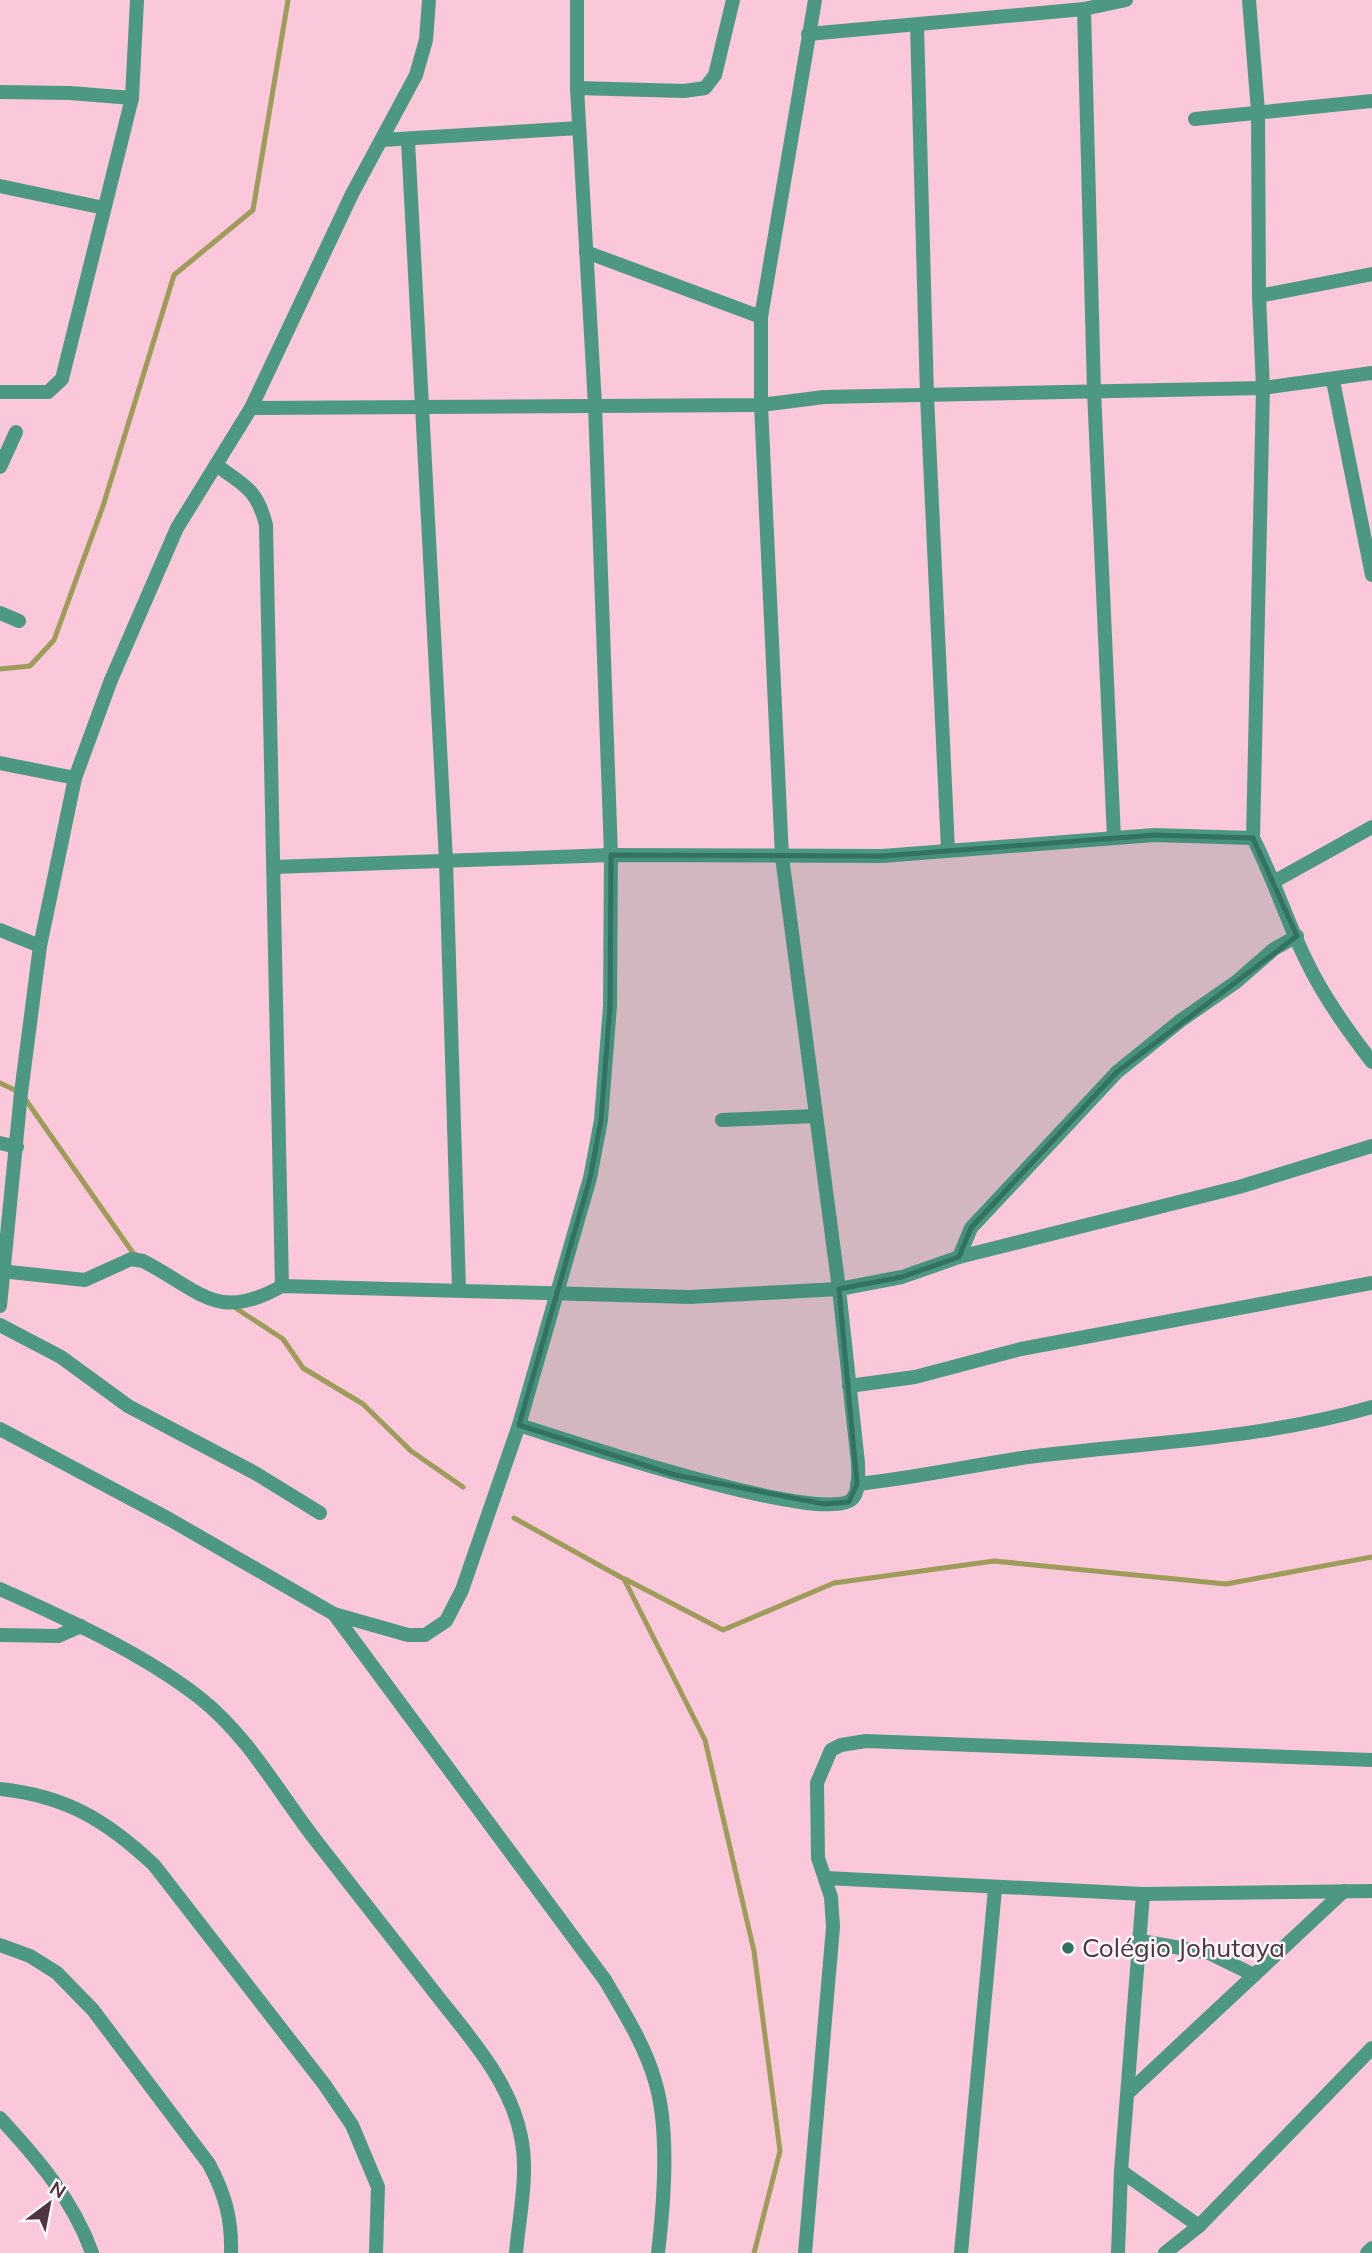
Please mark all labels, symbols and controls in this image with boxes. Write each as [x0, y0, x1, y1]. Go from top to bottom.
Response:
place label: Colégio Johutaya [1082, 1931, 1285, 1964]
marker: Colégio Johutaya [1060, 1940, 1076, 1956]
north arrow [14, 2169, 84, 2239]
text: N [46, 2176, 70, 2204]

